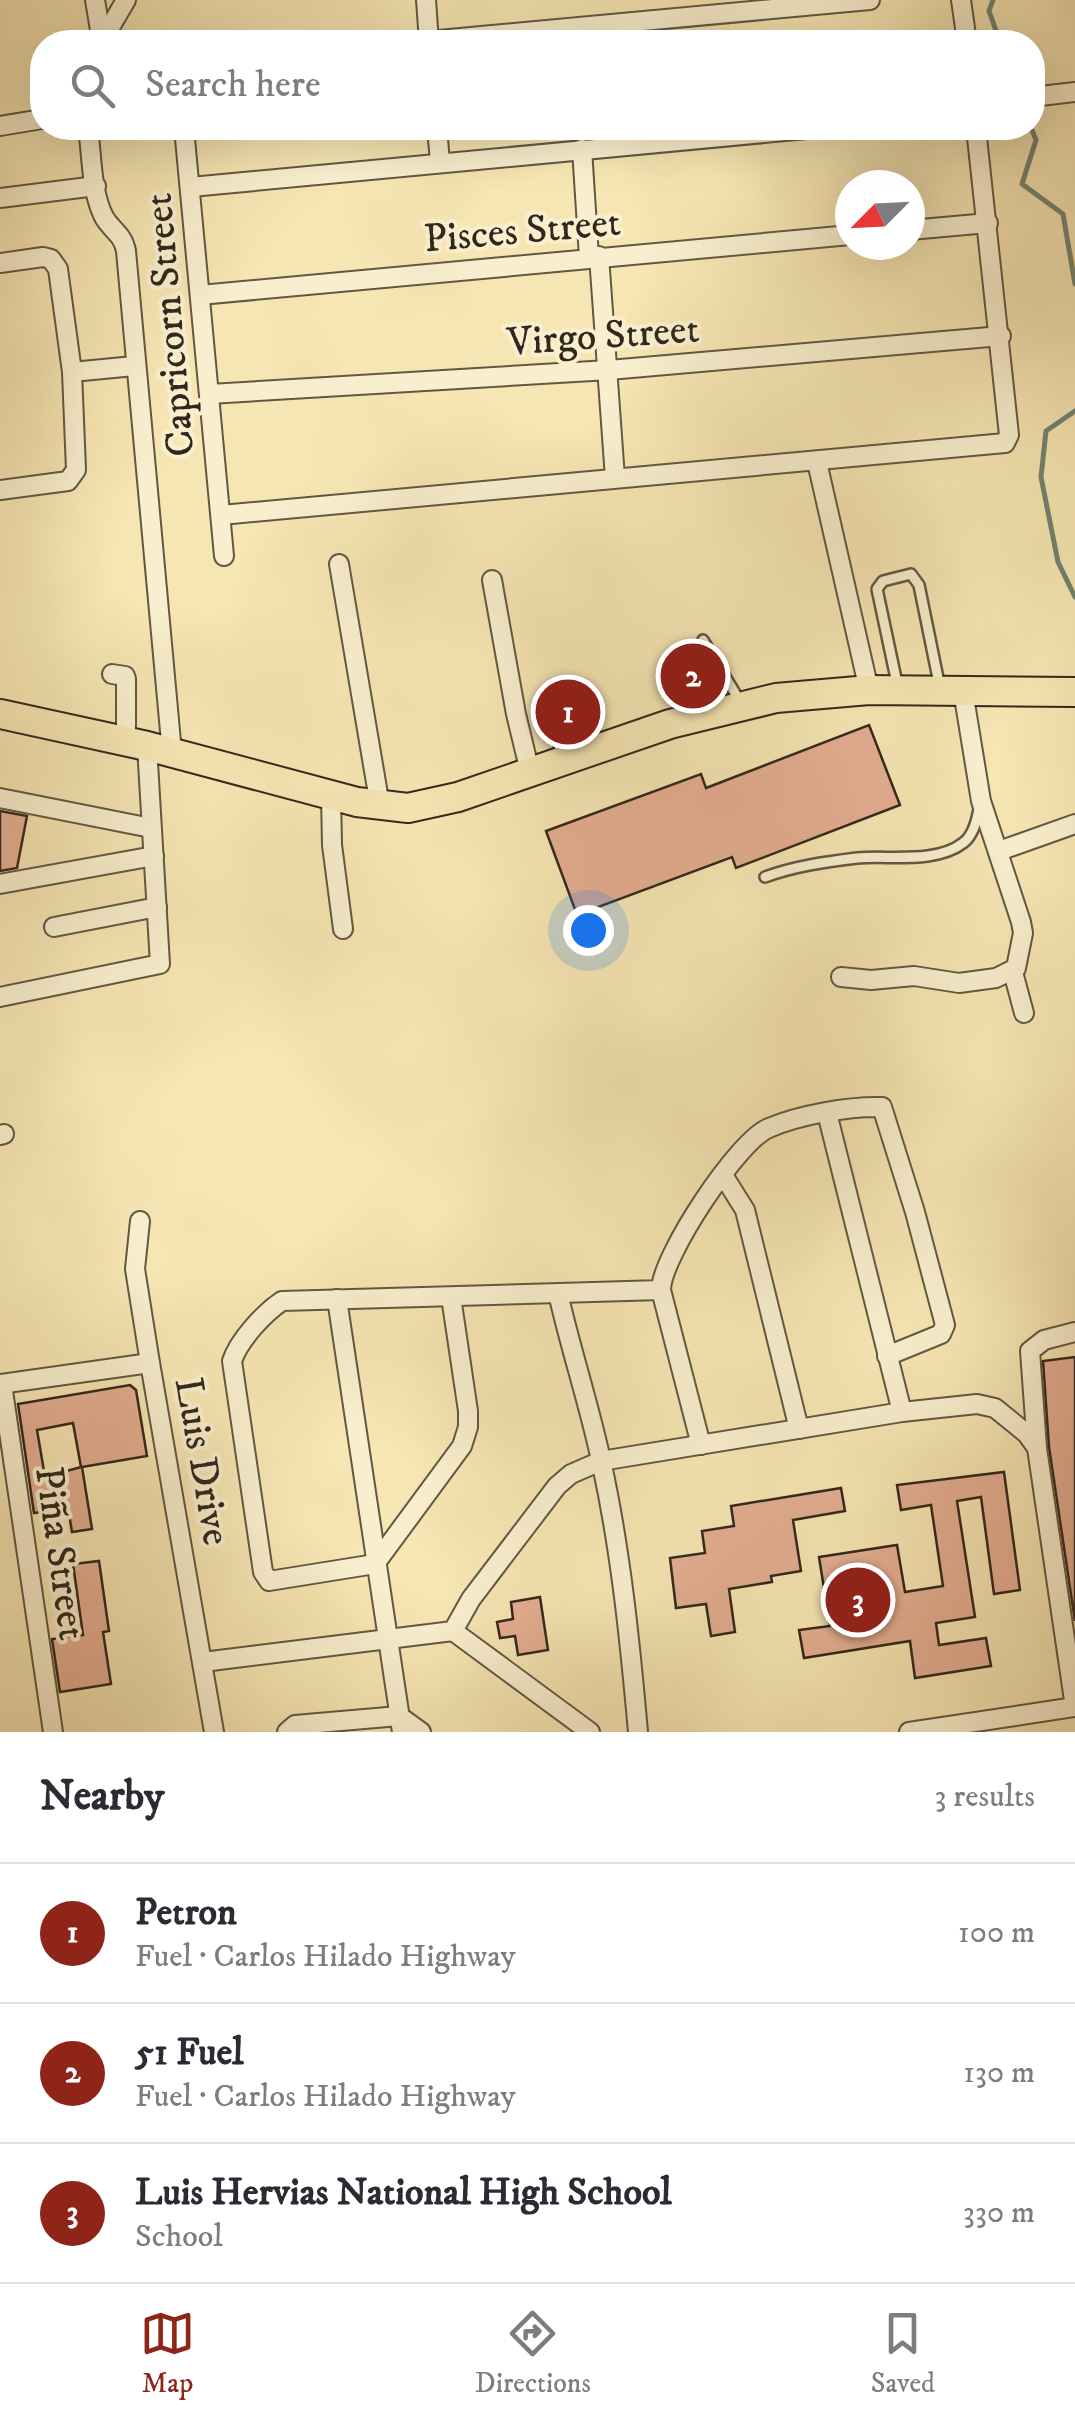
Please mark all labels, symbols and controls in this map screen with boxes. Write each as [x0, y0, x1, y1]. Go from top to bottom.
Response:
search box [30, 30, 1045, 140]
icon: search [65, 58, 120, 113]
text: Search here [145, 61, 321, 109]
north arrow [835, 170, 925, 260]
street label: Capricorn Street [135, 191, 207, 459]
street label: Pisces Street [422, 198, 623, 265]
street label: Virgo Street [505, 305, 701, 369]
pin: 2 [660, 638, 726, 714]
pin: 1 [536, 674, 600, 750]
your location [563, 905, 614, 956]
street label: Luis Drive [162, 1374, 240, 1549]
street label: Piña Street [22, 1463, 96, 1643]
pin: 3 [826, 1562, 890, 1638]
text: Nearby [40, 1771, 164, 1823]
text: 3 results [934, 1777, 1035, 1817]
text: Petron [135, 1889, 237, 1937]
text: 1 [67, 1913, 78, 1953]
text: 100 m [958, 1913, 1035, 1953]
text: Fuel · Carlos Hilado Highway [135, 1937, 516, 1977]
text: 51 Fuel [135, 2029, 244, 2077]
text: 2 [65, 2053, 80, 2093]
text: 130 m [963, 2053, 1035, 2093]
text: Fuel · Carlos Hilado Highway [135, 2077, 516, 2117]
text: Luis Hervias National High School [135, 2169, 672, 2217]
text: 3 [67, 2193, 78, 2233]
text: 330 m [963, 2193, 1035, 2233]
text: School [135, 2217, 223, 2257]
tab: Map [140, 2306, 195, 2401]
tab: Directions [475, 2306, 591, 2401]
tab: Saved [871, 2306, 935, 2401]

